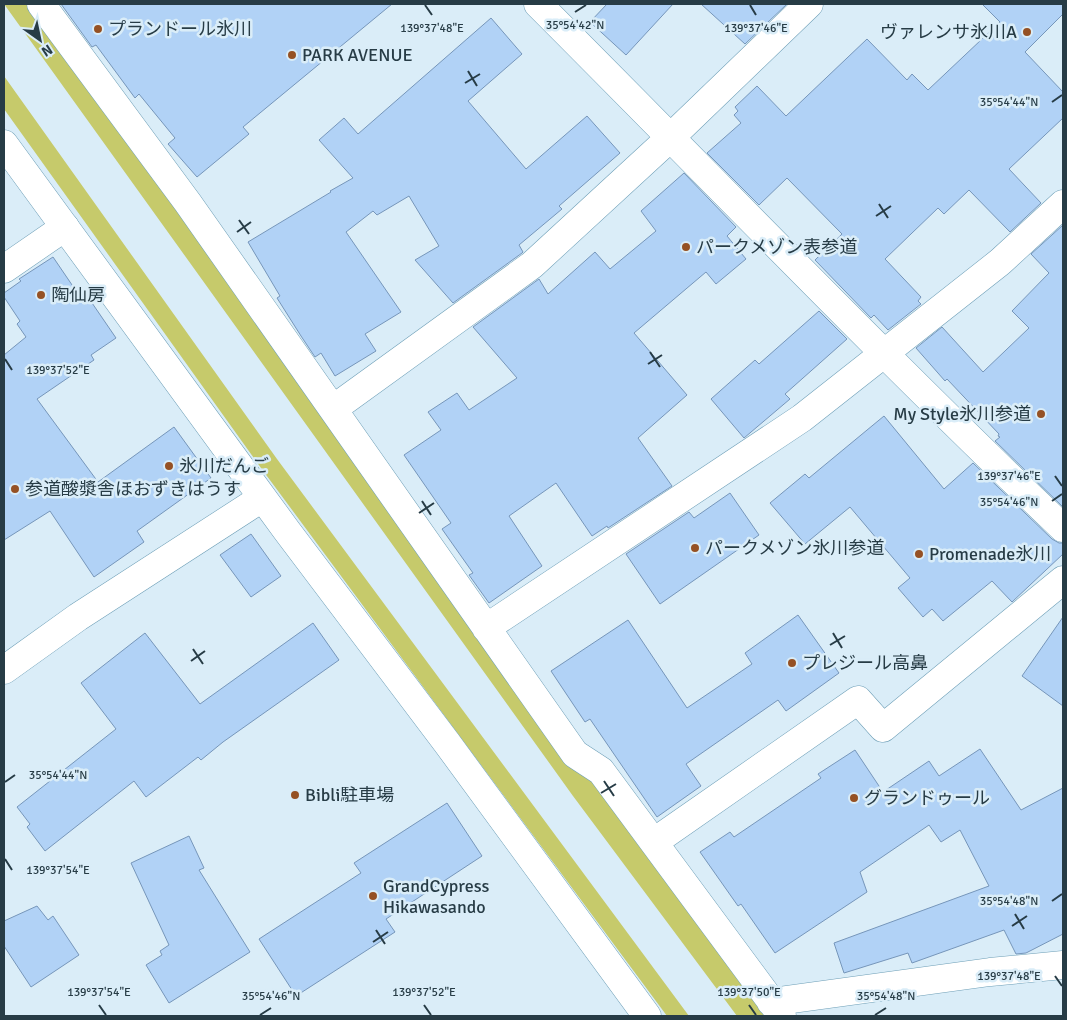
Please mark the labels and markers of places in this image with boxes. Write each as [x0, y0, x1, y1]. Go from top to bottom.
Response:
place label: プランドール氷川 [108, 18, 252, 40]
place label: ヴァレンサ氷川A [880, 21, 1017, 43]
marker: プランドール氷川 [92, 23, 104, 35]
marker: ヴァレンサ氷川A [1021, 26, 1033, 38]
place label: PARK AVENUE [302, 44, 413, 66]
marker: PARK AVENUE [286, 49, 298, 61]
place label: パークメゾン表参道 [696, 236, 857, 258]
marker: パークメゾン表参道 [680, 241, 692, 253]
place label: 陶仙房 [51, 284, 105, 306]
marker: 陶仙房 [35, 289, 47, 301]
place label: My Style氷川参道 [893, 403, 1031, 425]
marker: My Style氷川参道 [1035, 408, 1047, 420]
place label: 氷川だんご [179, 455, 269, 477]
marker: 氷川だんご [163, 460, 175, 472]
place label: 参道酸漿舎ほおずきはうす [25, 478, 241, 500]
marker: 参道酸漿舎ほおずきはうす [9, 483, 21, 495]
place label: パークメゾン氷川参道 [705, 537, 884, 559]
marker: パークメゾン氷川参道 [689, 542, 701, 554]
place label: Promenade氷川 [929, 543, 1051, 565]
marker: Promenade氷川 [913, 548, 925, 560]
place label: プレジール高鼻 [802, 652, 928, 674]
marker: プレジール高鼻 [786, 657, 798, 669]
place label: Bibli駐車場 [305, 784, 394, 806]
place label: グランドゥール [864, 787, 990, 809]
marker: Bibli駐車場 [289, 789, 301, 801]
marker: グランドゥール [848, 792, 860, 804]
place label: GrandCypress Hikawasando [383, 875, 490, 918]
marker: GrandCypress Hikawasando [367, 890, 379, 902]

